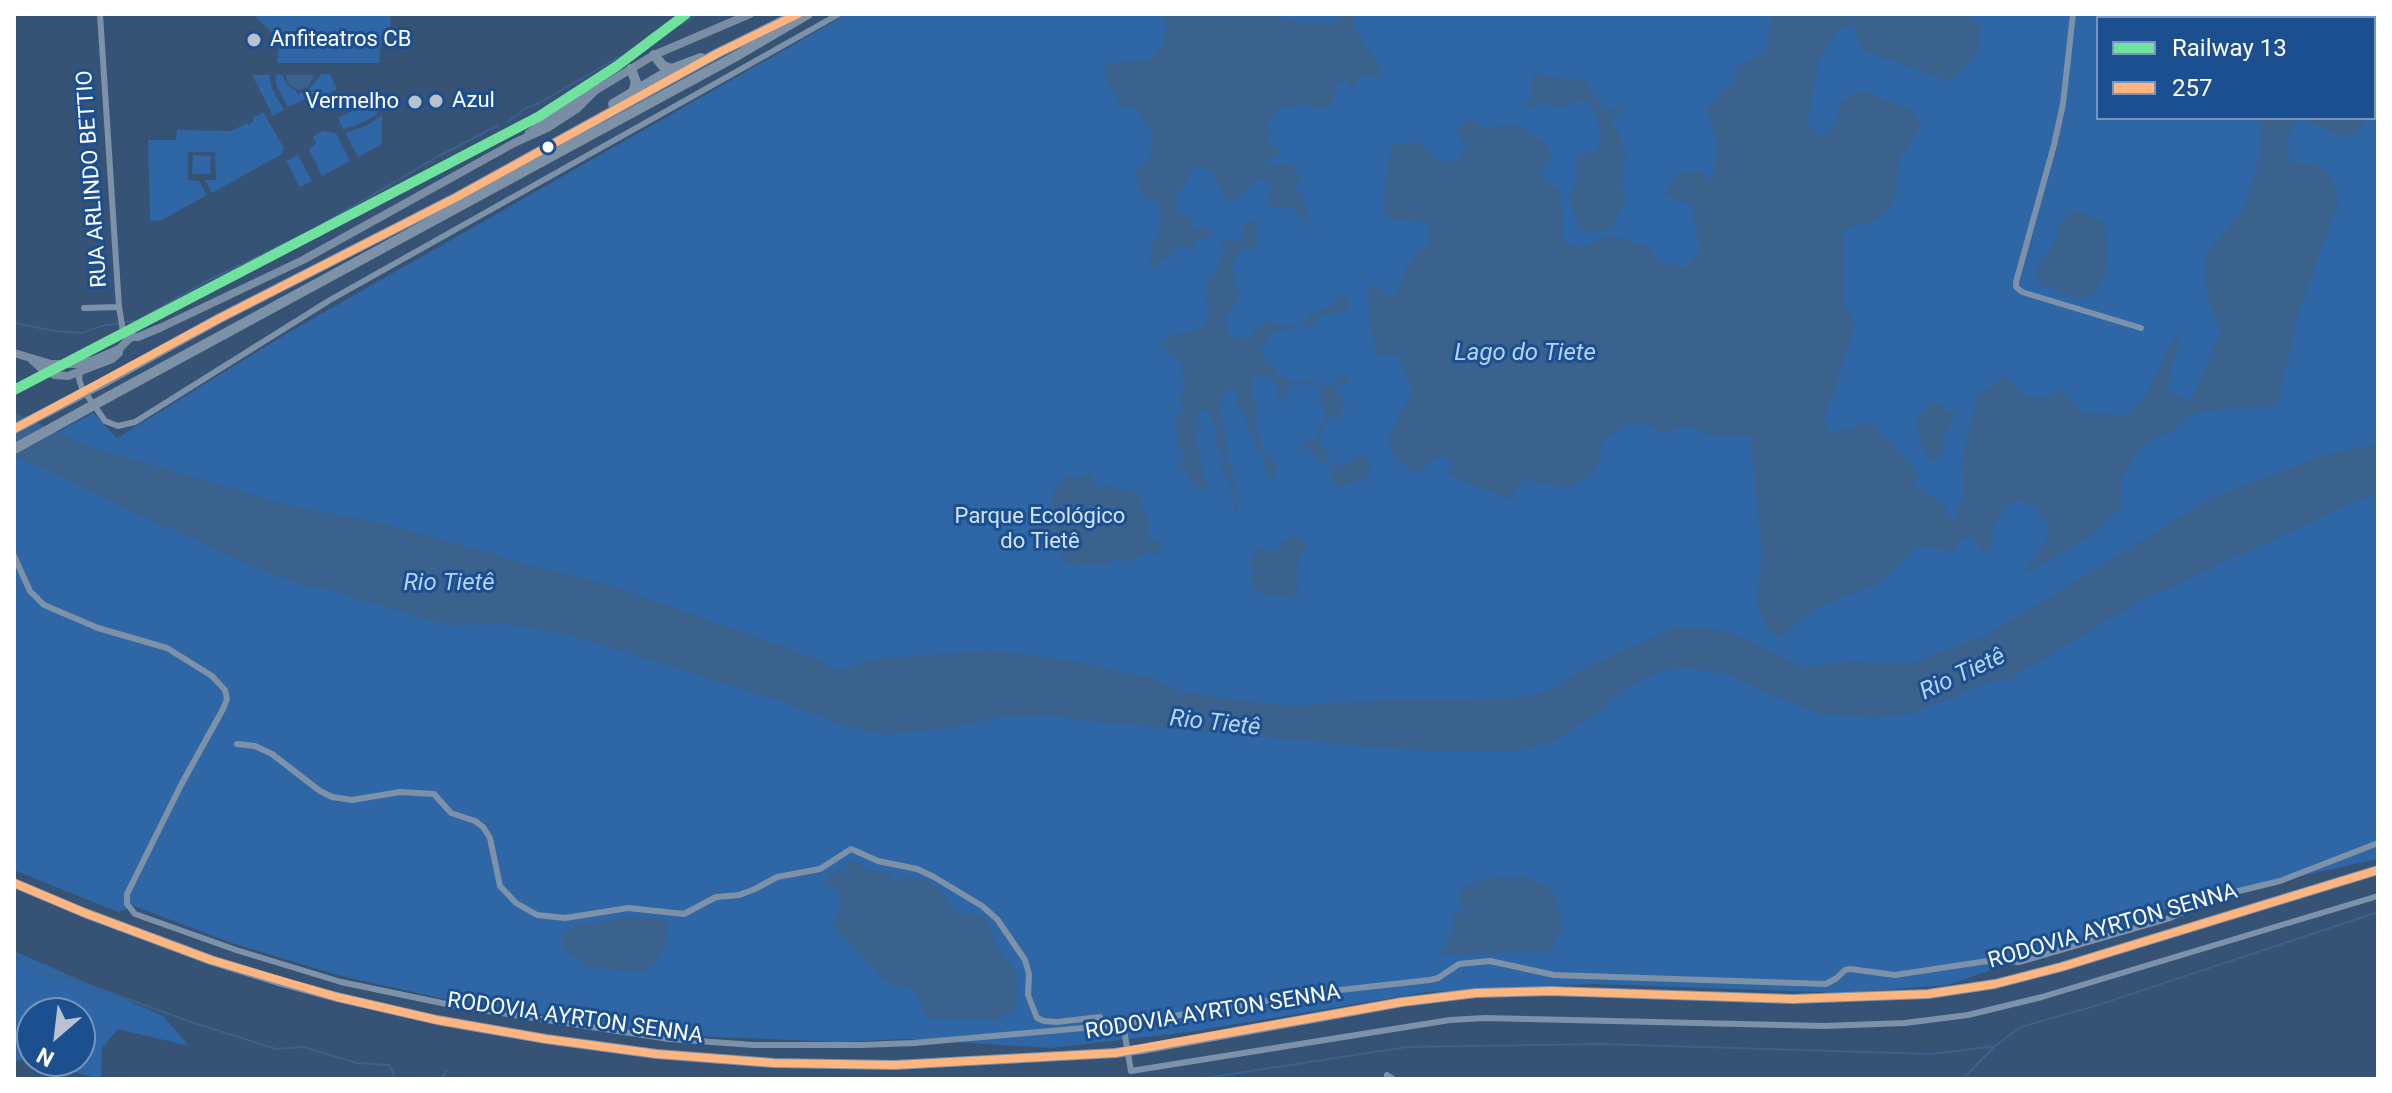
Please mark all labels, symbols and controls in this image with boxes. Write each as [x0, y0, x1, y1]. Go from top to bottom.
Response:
legend [2096, 16, 2376, 120]
place label: Anfiteatros CB [270, 27, 411, 53]
marker: Anfiteatros CB [245, 31, 263, 49]
text: Railway 13 [2172, 34, 2287, 62]
street label: RUA ARLINDO BETTIO [72, 69, 114, 289]
text: 257 [2172, 74, 2212, 102]
place label: Azul [452, 88, 495, 114]
place label: Vermelho [305, 89, 399, 115]
marker: Azul [427, 92, 445, 110]
marker: Vermelho [406, 93, 424, 111]
unlabelled marker [540, 139, 556, 155]
water label: Lago do Tiete [1454, 340, 1596, 368]
park label: Parque Ecológico do Tietê [955, 504, 1125, 556]
water label: Rio Tietê [403, 570, 495, 598]
water label: Rio Tietê [1916, 643, 2010, 707]
water label: Rio Tietê [1168, 705, 1262, 743]
street label: RODOVIA AYRTON SENNA [1985, 879, 2241, 975]
street label: RODOVIA AYRTON SENNA [1084, 980, 1342, 1046]
street label: RODOVIA AYRTON SENNA [445, 988, 705, 1050]
north arrow [16, 997, 96, 1077]
text: N [33, 1042, 58, 1072]

